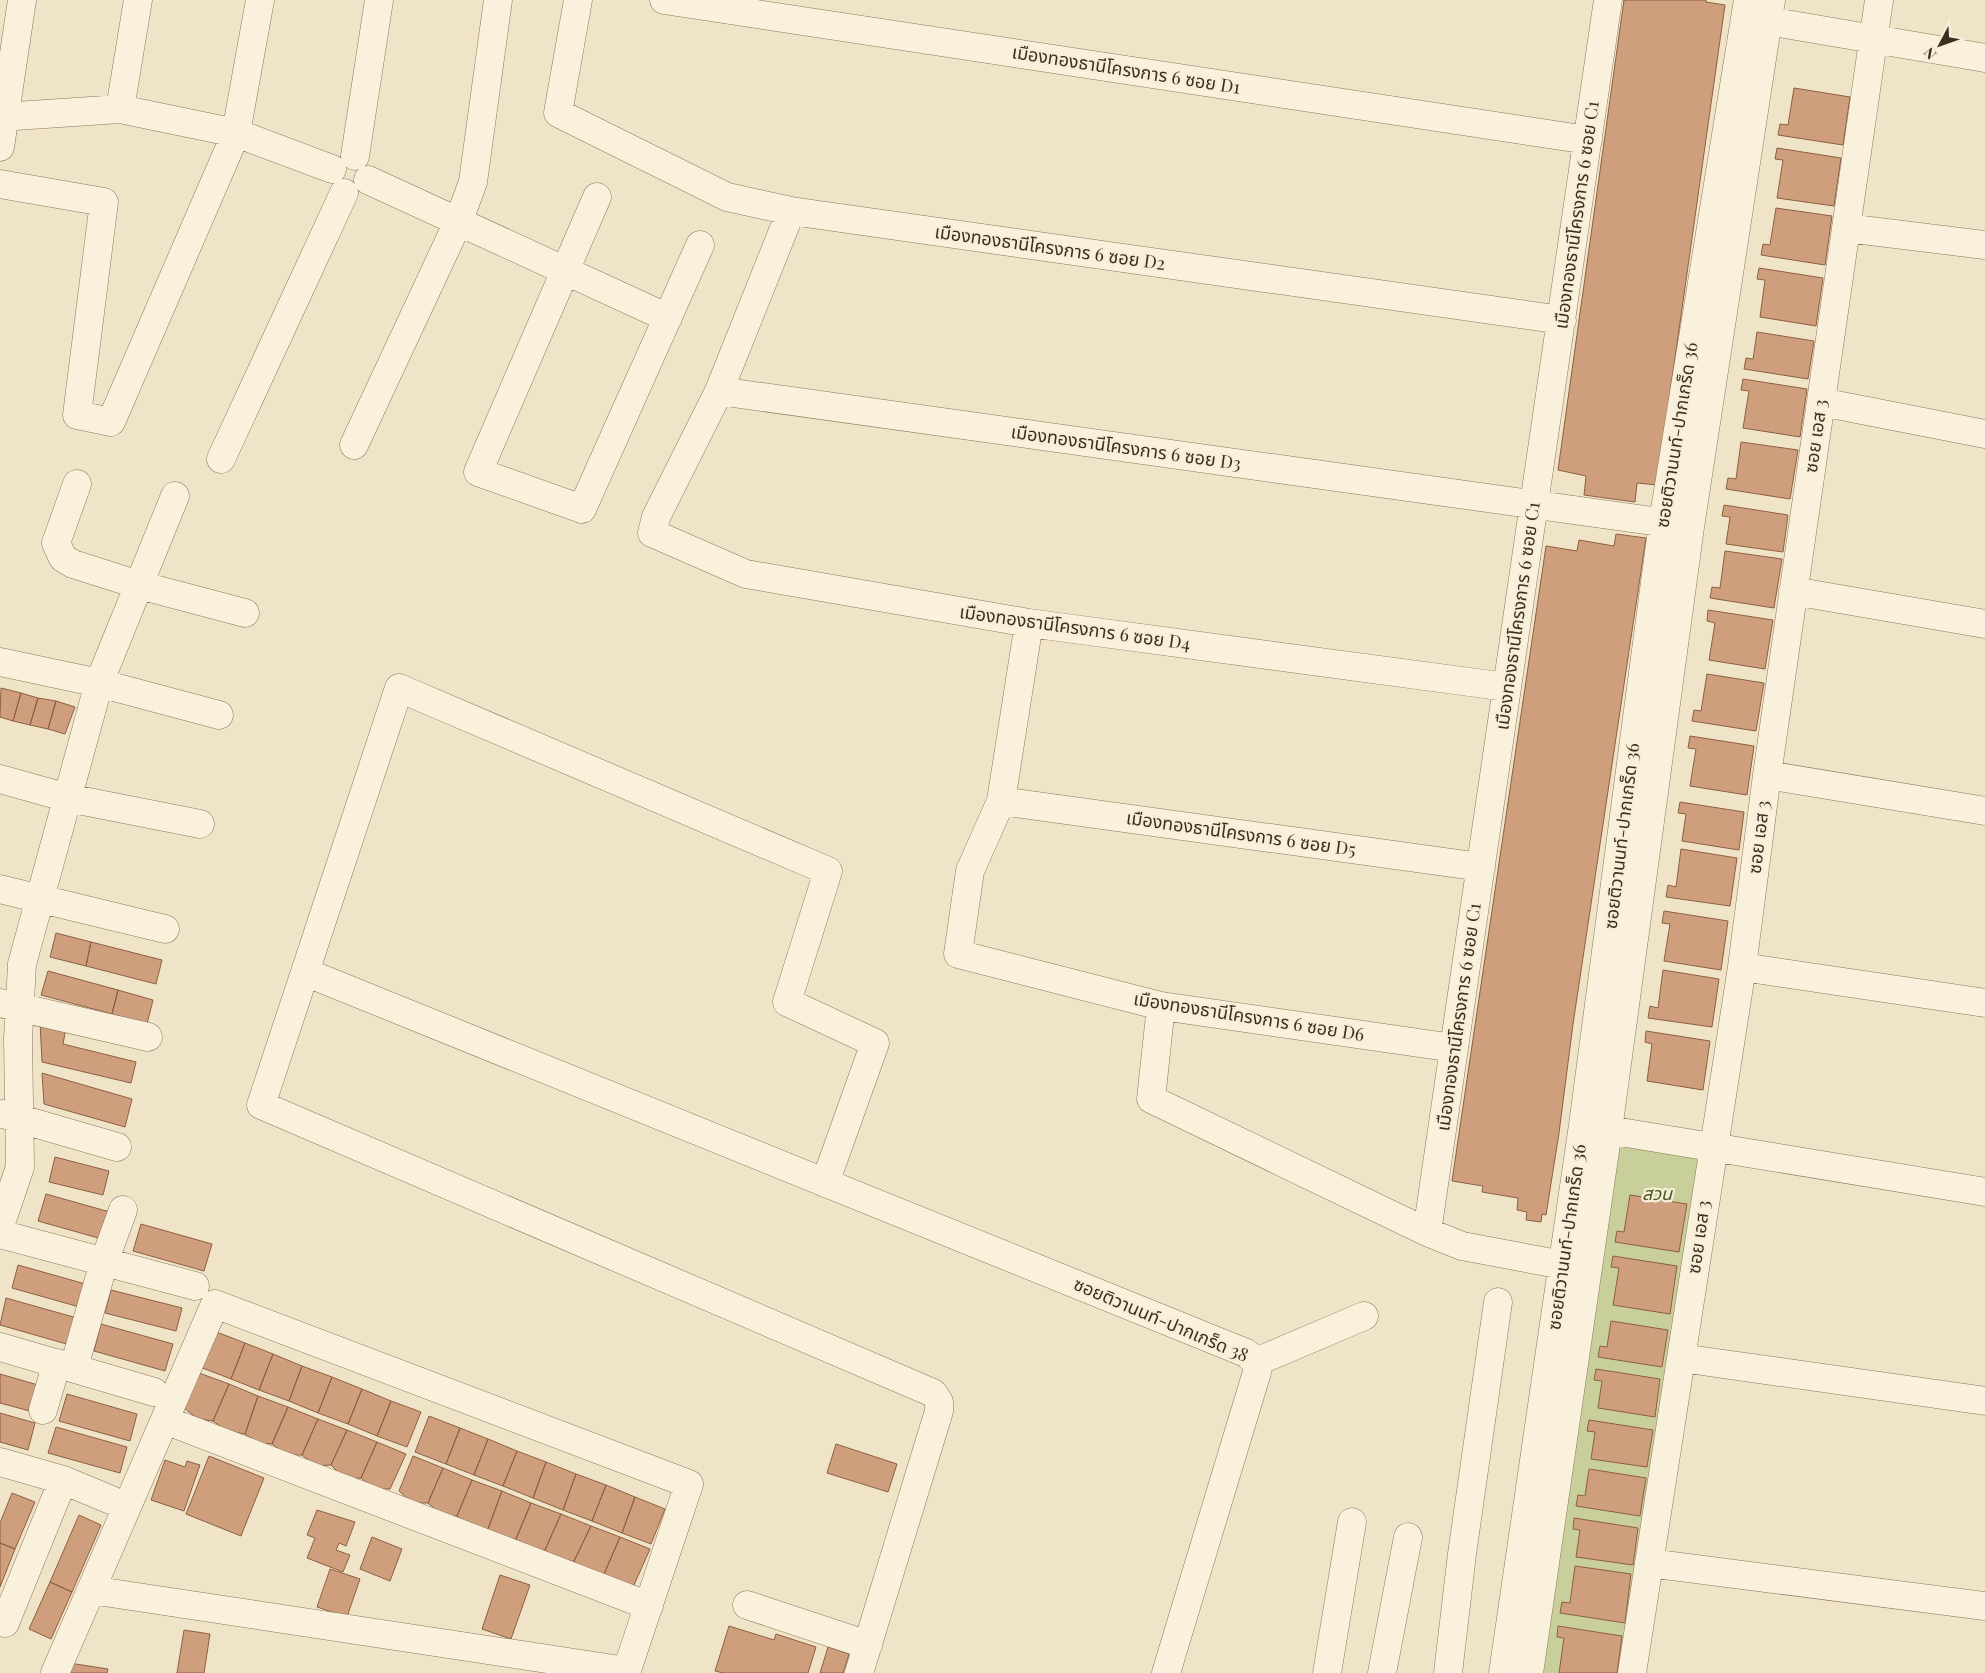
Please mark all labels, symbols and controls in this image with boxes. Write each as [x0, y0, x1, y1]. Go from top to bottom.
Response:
north arrow [1915, 20, 1965, 70]
street label: เมืองทองธานีโครงการ 6 ซอย D1 [1010, 39, 1242, 99]
text: N [1919, 44, 1940, 64]
street label: เมืองทองธานีโครงการ 6 ซอย C1 [1548, 99, 1604, 330]
street label: เมืองทองธานีโครงการ 6 ซอย D2 [933, 219, 1167, 275]
street label: ซอยติวานนท์-ปากเกร็ด 36 [1649, 340, 1703, 529]
street label: ซอย เอส 3 [1798, 398, 1832, 474]
street label: เมืองทองธานีโครงการ 6 ซอย D3 [1010, 419, 1243, 475]
street label: เมืองทองธานีโครงการ 6 ซอย C1 [1489, 500, 1545, 731]
street label: เมืองทองธานีโครงการ 6 ซอย D4 [958, 599, 1192, 655]
street label: ซอยติวานนท์-ปากเกร็ด 36 [1598, 741, 1644, 930]
street label: ซอย เอส 3 [1742, 799, 1774, 875]
street label: เมืองทองธานีโครงการ 6 ซอย D5 [1125, 805, 1357, 861]
street label: เมืองทองธานีโครงการ 6 ซอย C1 [1430, 901, 1486, 1132]
street label: เมืองทองธานีโครงการ 6 ซอย D6 [1132, 986, 1366, 1046]
street label: ซอยติวานนท์-ปากเกร็ด 36 [1541, 1142, 1591, 1331]
park label: สวน [1642, 1181, 1673, 1205]
street label: ซอย เอส 3 [1681, 1199, 1715, 1275]
street label: ซอยติวานนท์-ปากเกร็ด 38 [1070, 1271, 1252, 1367]

